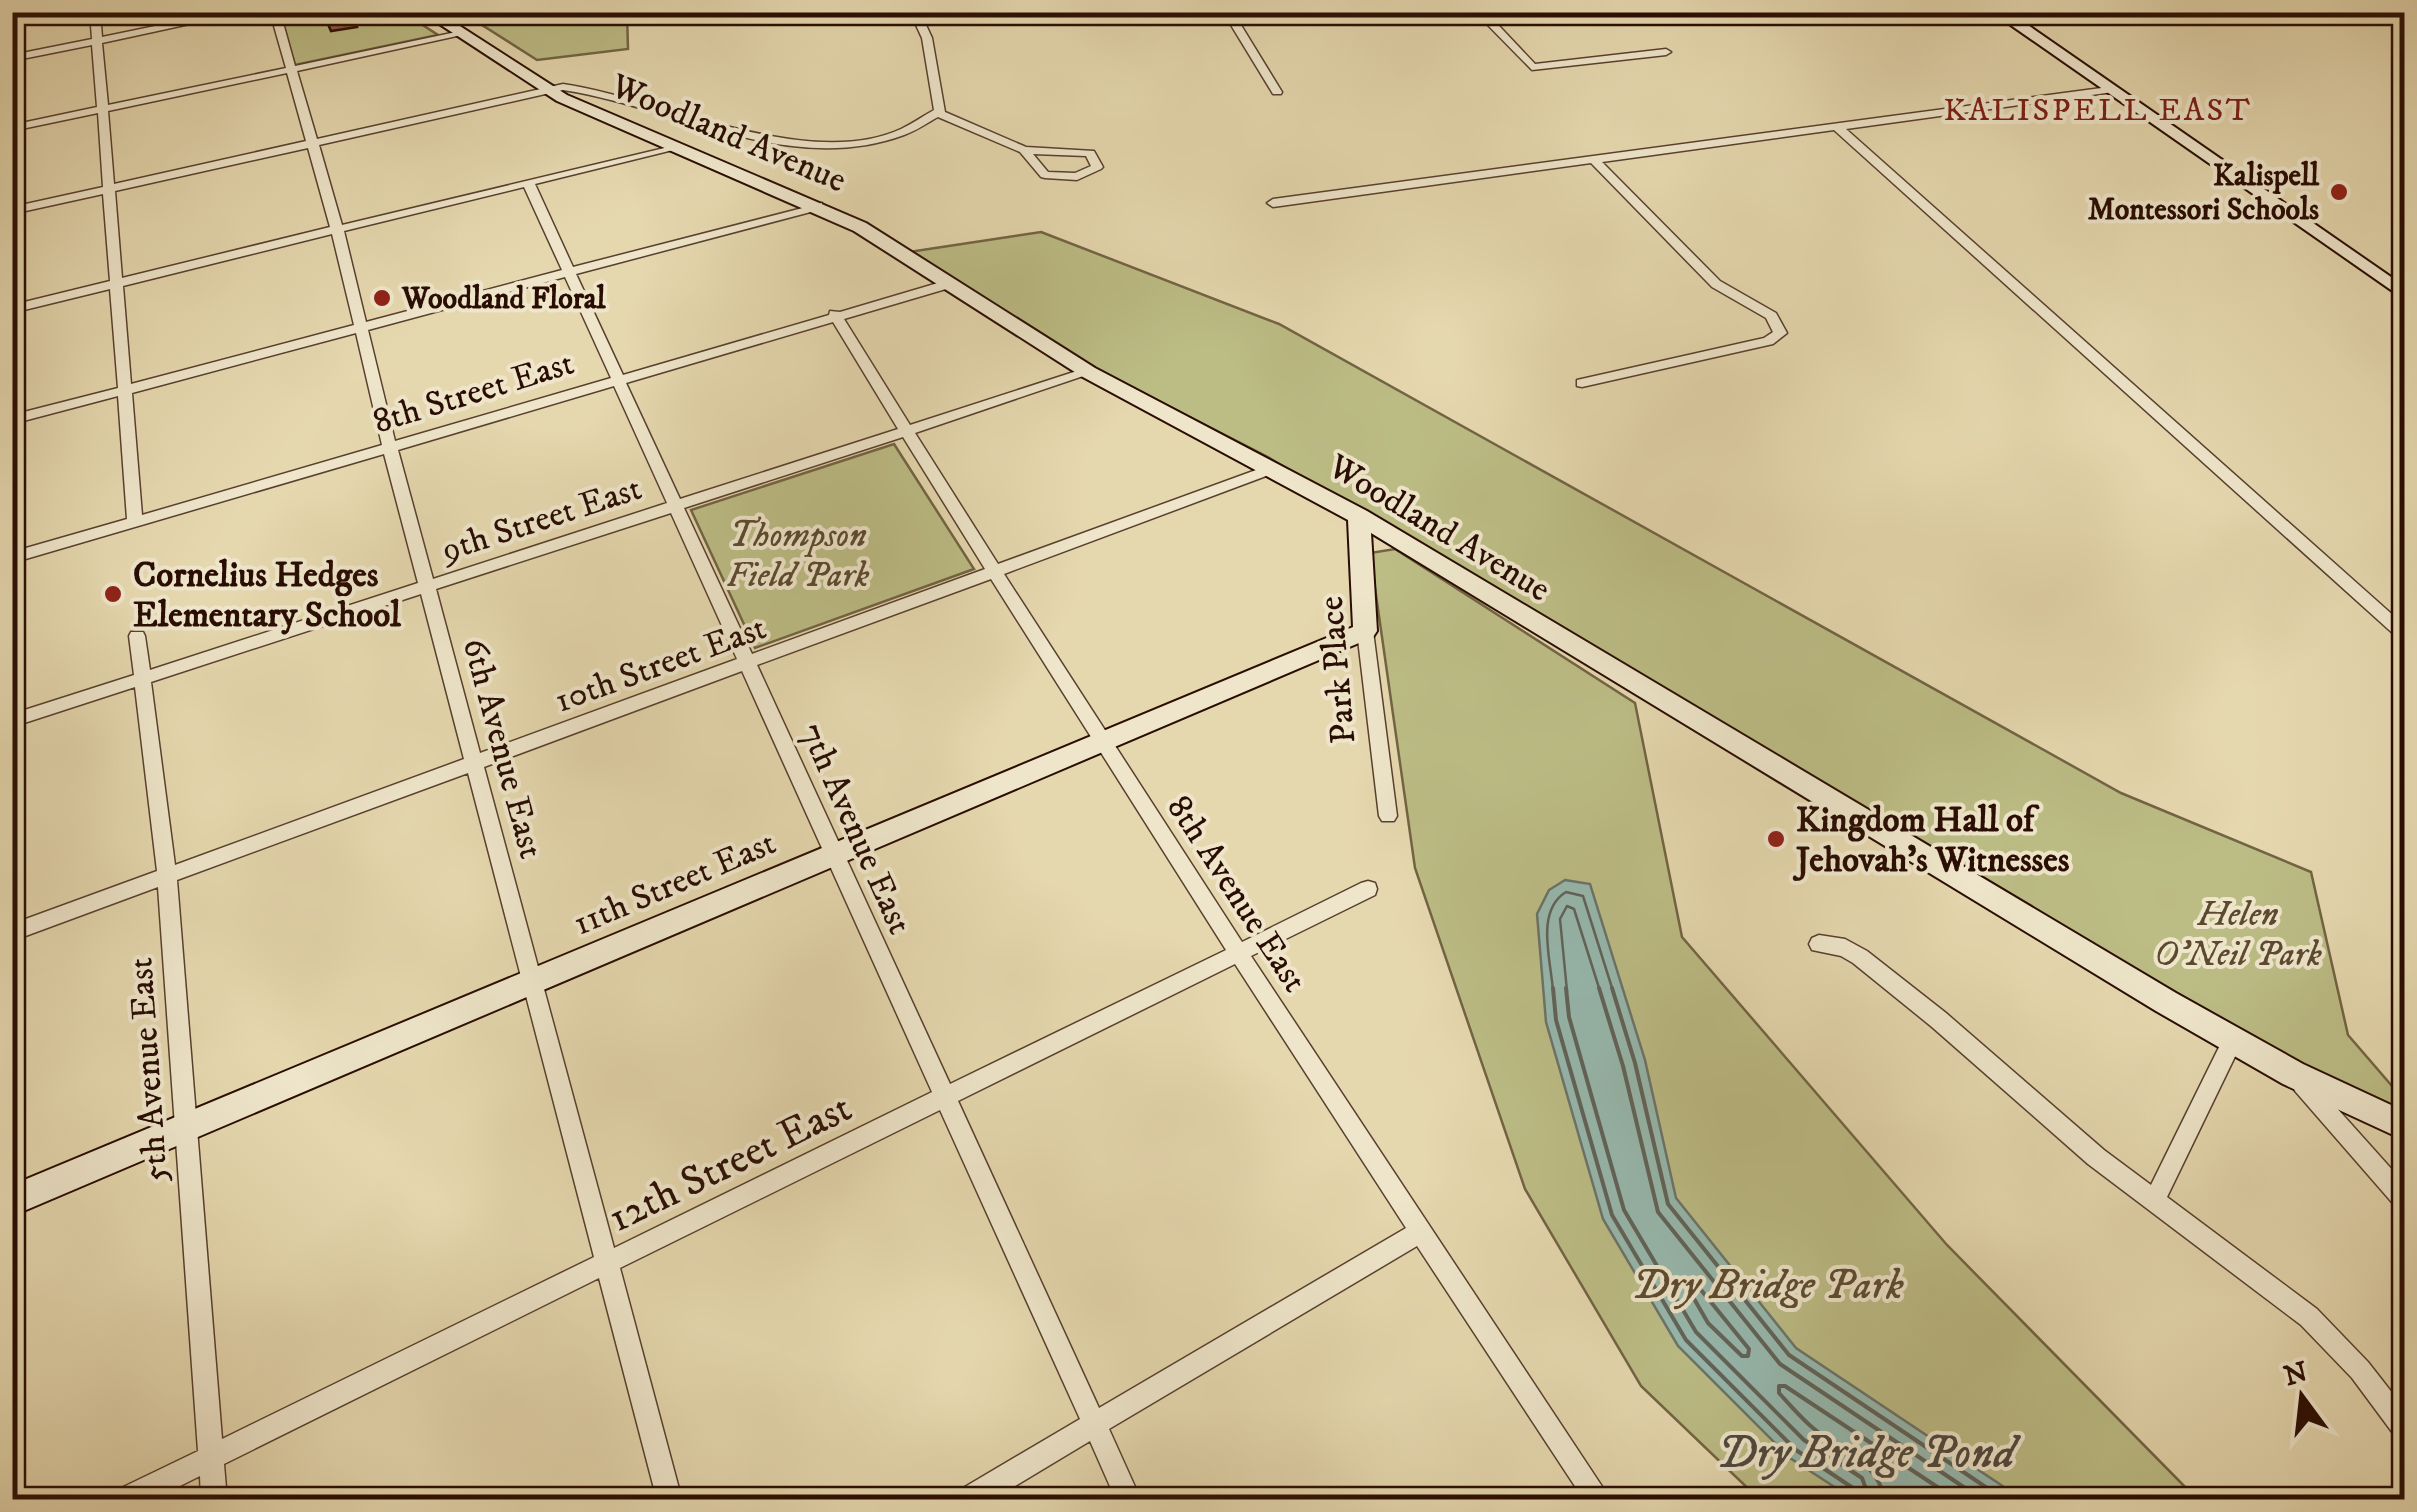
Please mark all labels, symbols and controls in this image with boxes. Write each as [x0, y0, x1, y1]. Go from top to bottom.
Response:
street label: Woodland Avenue [603, 64, 852, 203]
district label: KALISPELL EAST [1943, 91, 2253, 131]
place label: Kalispell Montessori Schools [2088, 158, 2320, 229]
marker: Kalispell Montessori Schools [2328, 181, 2350, 203]
place label: Woodland Floral [401, 281, 607, 318]
marker: Woodland Floral [371, 287, 393, 309]
street label: 8th Street East [368, 342, 579, 444]
street label: Woodland Avenue [1319, 445, 1558, 612]
street label: 9th Street East [434, 467, 647, 573]
park label: Thompson Field Park [727, 514, 870, 598]
place label: Cornelius Hedges Elementary School [133, 554, 401, 638]
marker: Cornelius Hedges Elementary School [102, 583, 124, 605]
street label: Park Place [1310, 594, 1366, 745]
street label: 10th Street East [549, 606, 772, 723]
street label: 6th Avenue East [452, 634, 553, 863]
street label: 7th Avenue East [789, 716, 921, 941]
street label: 8th Avenue East [1156, 788, 1316, 1001]
place label: Kingdom Hall of Jehovah's Witnesses [1792, 799, 2070, 883]
street label: 11th Street East [567, 821, 783, 946]
marker: Kingdom Hall of Jehovah's Witnesses [1765, 828, 1787, 850]
park label: Helen O'Neil Park [2154, 893, 2322, 977]
street label: 5th Avenue East [119, 956, 179, 1184]
street label: 12th Street East [600, 1082, 860, 1245]
park label: Dry Bridge Park [1632, 1260, 1904, 1312]
north arrow [2252, 1347, 2352, 1447]
text: N [2280, 1354, 2312, 1394]
water label: Dry Bridge Pond [1717, 1426, 2022, 1482]

